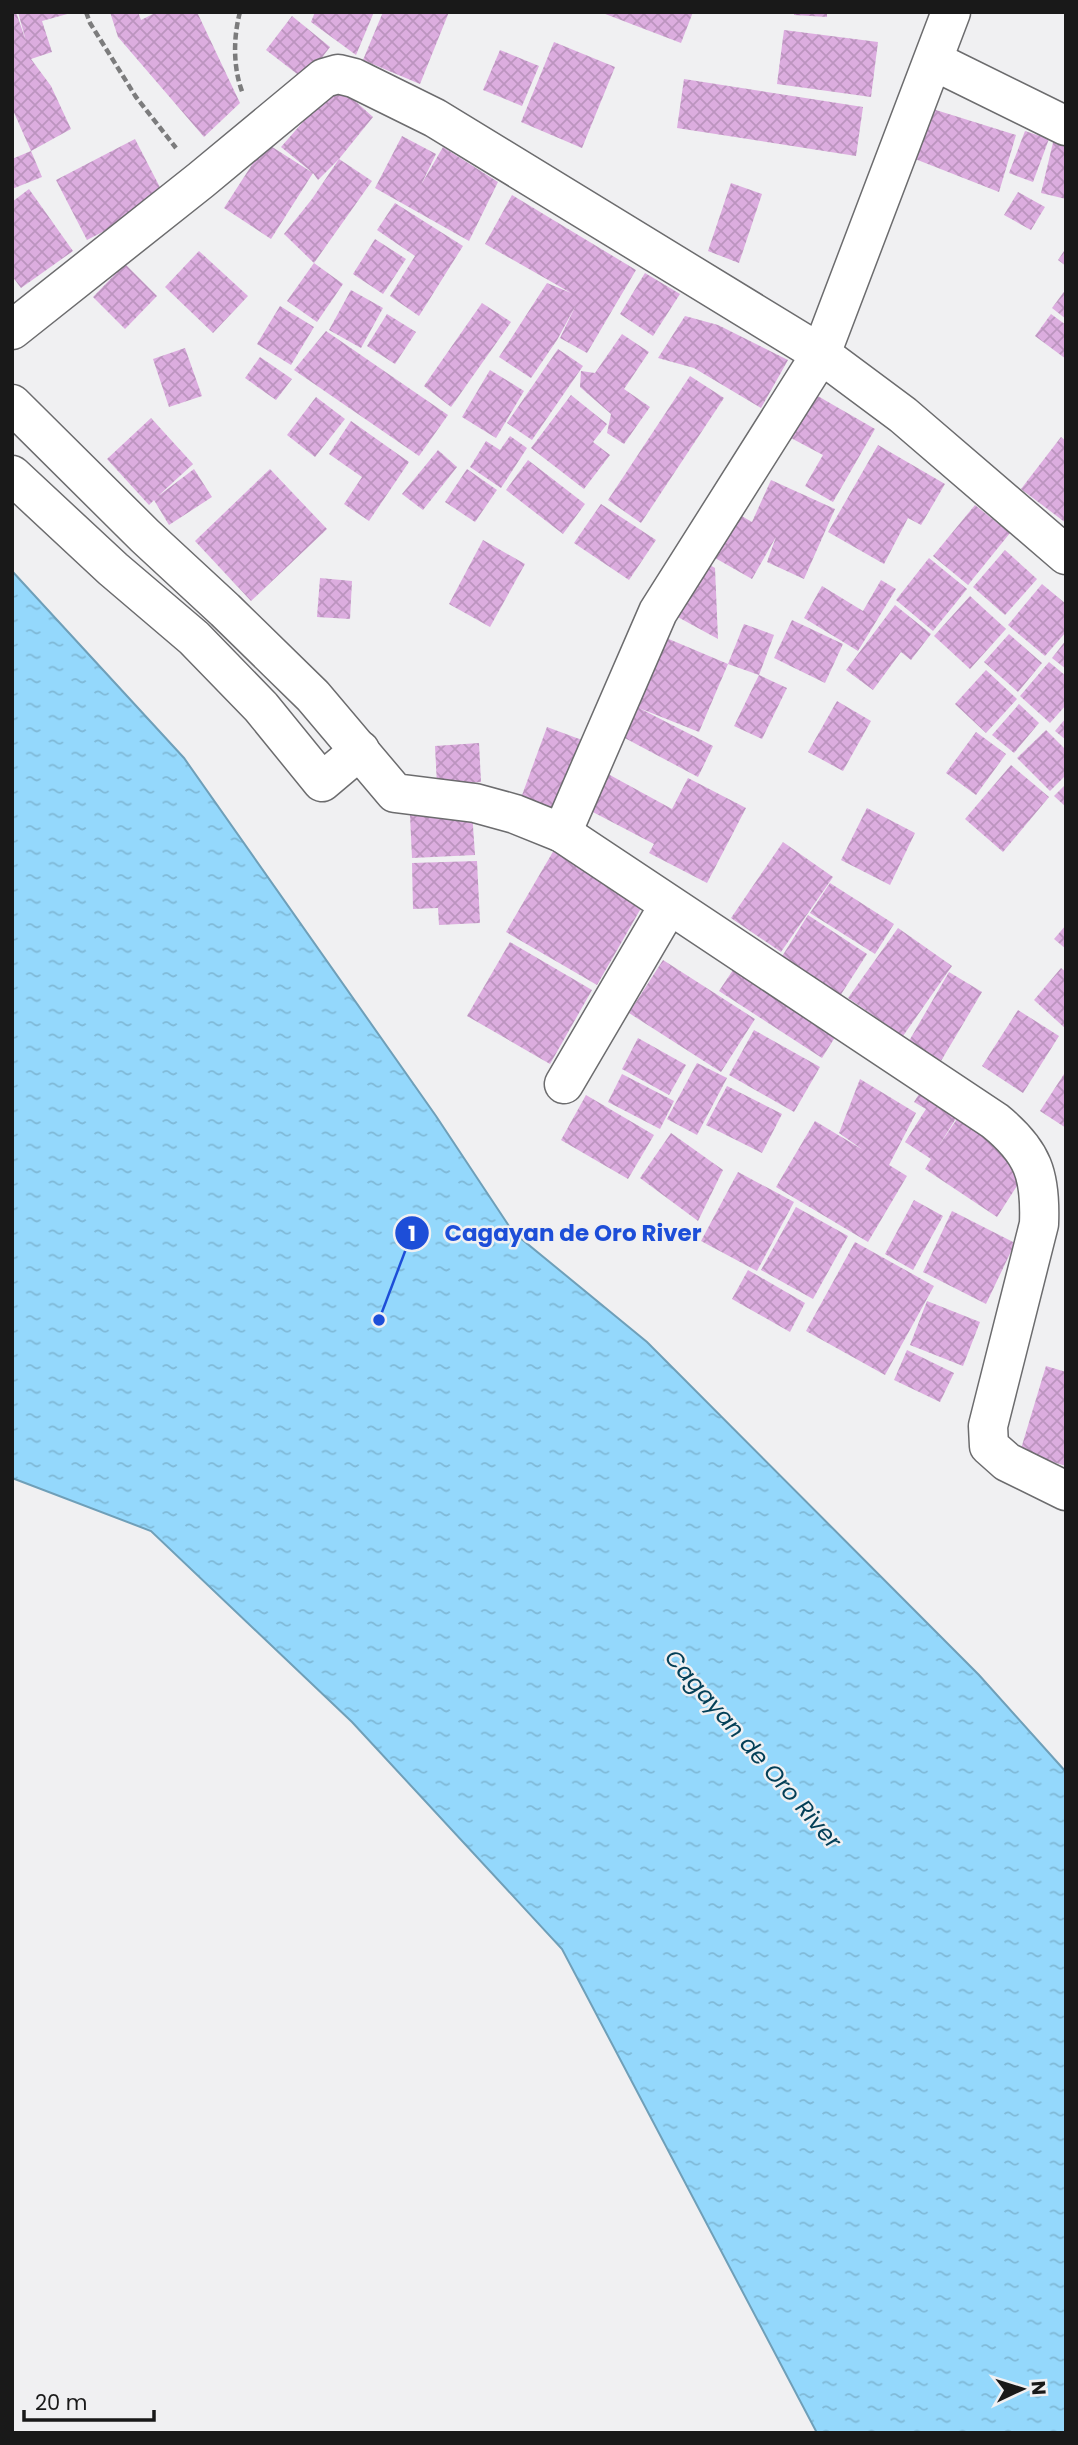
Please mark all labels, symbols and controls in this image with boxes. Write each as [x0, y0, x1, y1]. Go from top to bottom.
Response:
callout: Cagayan de Oro River [395, 1211, 715, 1255]
text: Cagayan de Oro River [444, 1217, 702, 1249]
text: 1 [408, 1219, 416, 1248]
water label: Cagayan de Oro River [657, 1642, 850, 1857]
north arrow [987, 2354, 1057, 2424]
scale bar [24, 2378, 154, 2422]
text: N [1024, 2380, 1052, 2396]
text: 20 m [35, 2388, 88, 2417]

